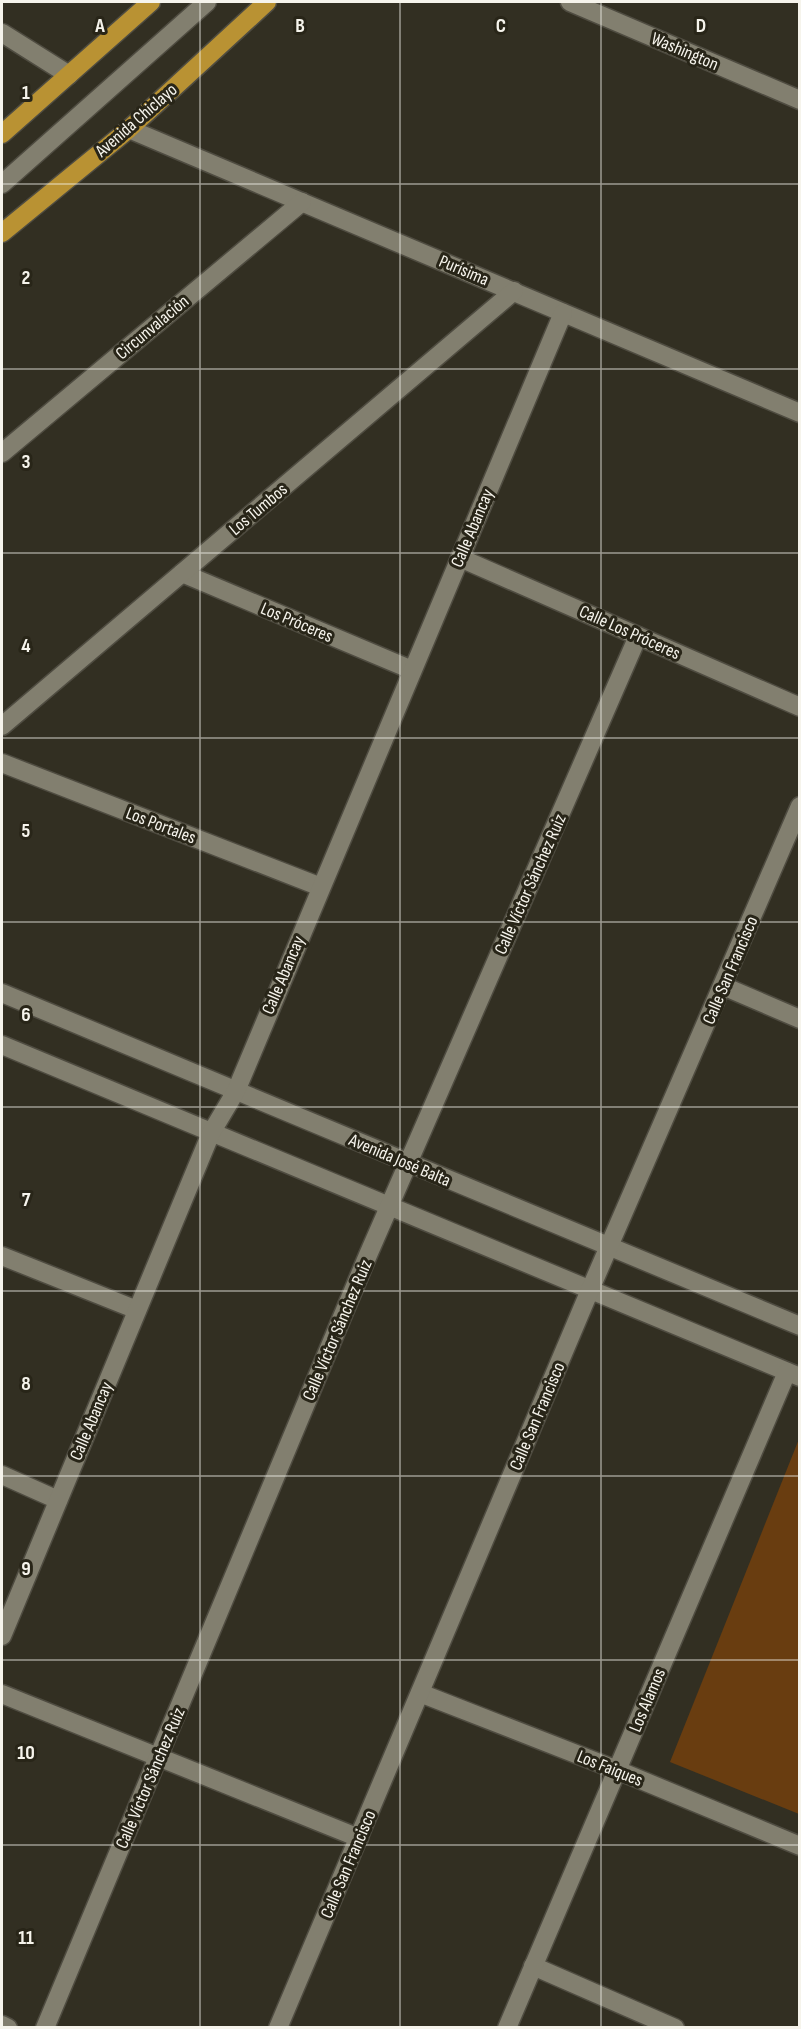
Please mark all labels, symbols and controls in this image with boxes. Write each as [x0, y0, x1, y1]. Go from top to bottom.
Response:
text: A [94, 14, 105, 38]
text: B [295, 14, 305, 38]
text: C [496, 14, 506, 38]
text: D [696, 14, 706, 38]
street label: Washington [648, 28, 722, 75]
street label: Avenida Chiclayo [90, 79, 181, 162]
text: 1 [22, 81, 30, 105]
street label: Purísima [436, 251, 492, 290]
text: 2 [22, 266, 30, 290]
street label: Circunvalación [111, 291, 193, 364]
text: 3 [22, 450, 31, 474]
street label: Los Tumbos [225, 479, 292, 540]
street label: Calle Abancay [447, 486, 498, 570]
street label: Los Próceres [258, 598, 336, 647]
street label: Calle Los Próceres [576, 601, 684, 664]
text: 4 [21, 634, 31, 658]
street label: Los Portales [123, 803, 199, 848]
street label: Calle Víctor Sánchez Ruiz [490, 810, 571, 957]
text: 5 [22, 819, 31, 843]
street label: Calle San Francisco [698, 913, 763, 1027]
street label: Calle Abancay [258, 933, 309, 1017]
text: 6 [21, 1003, 31, 1027]
street label: Avenida José Balta [345, 1129, 454, 1191]
text: 7 [22, 1188, 31, 1212]
street label: Calle Víctor Sánchez Ruiz [298, 1256, 377, 1404]
street label: Calle San Francisco [505, 1359, 570, 1473]
text: 8 [21, 1372, 31, 1396]
street label: Calle Abancay [66, 1379, 117, 1463]
text: 9 [21, 1557, 31, 1581]
street label: Los Alamos [625, 1665, 670, 1735]
street label: Calle Víctor Sánchez Ruiz [111, 1704, 190, 1852]
text: 10 [17, 1741, 35, 1765]
street label: Los Faiques [574, 1746, 646, 1791]
street label: Calle San Francisco [316, 1807, 381, 1921]
text: 11 [18, 1926, 34, 1950]

